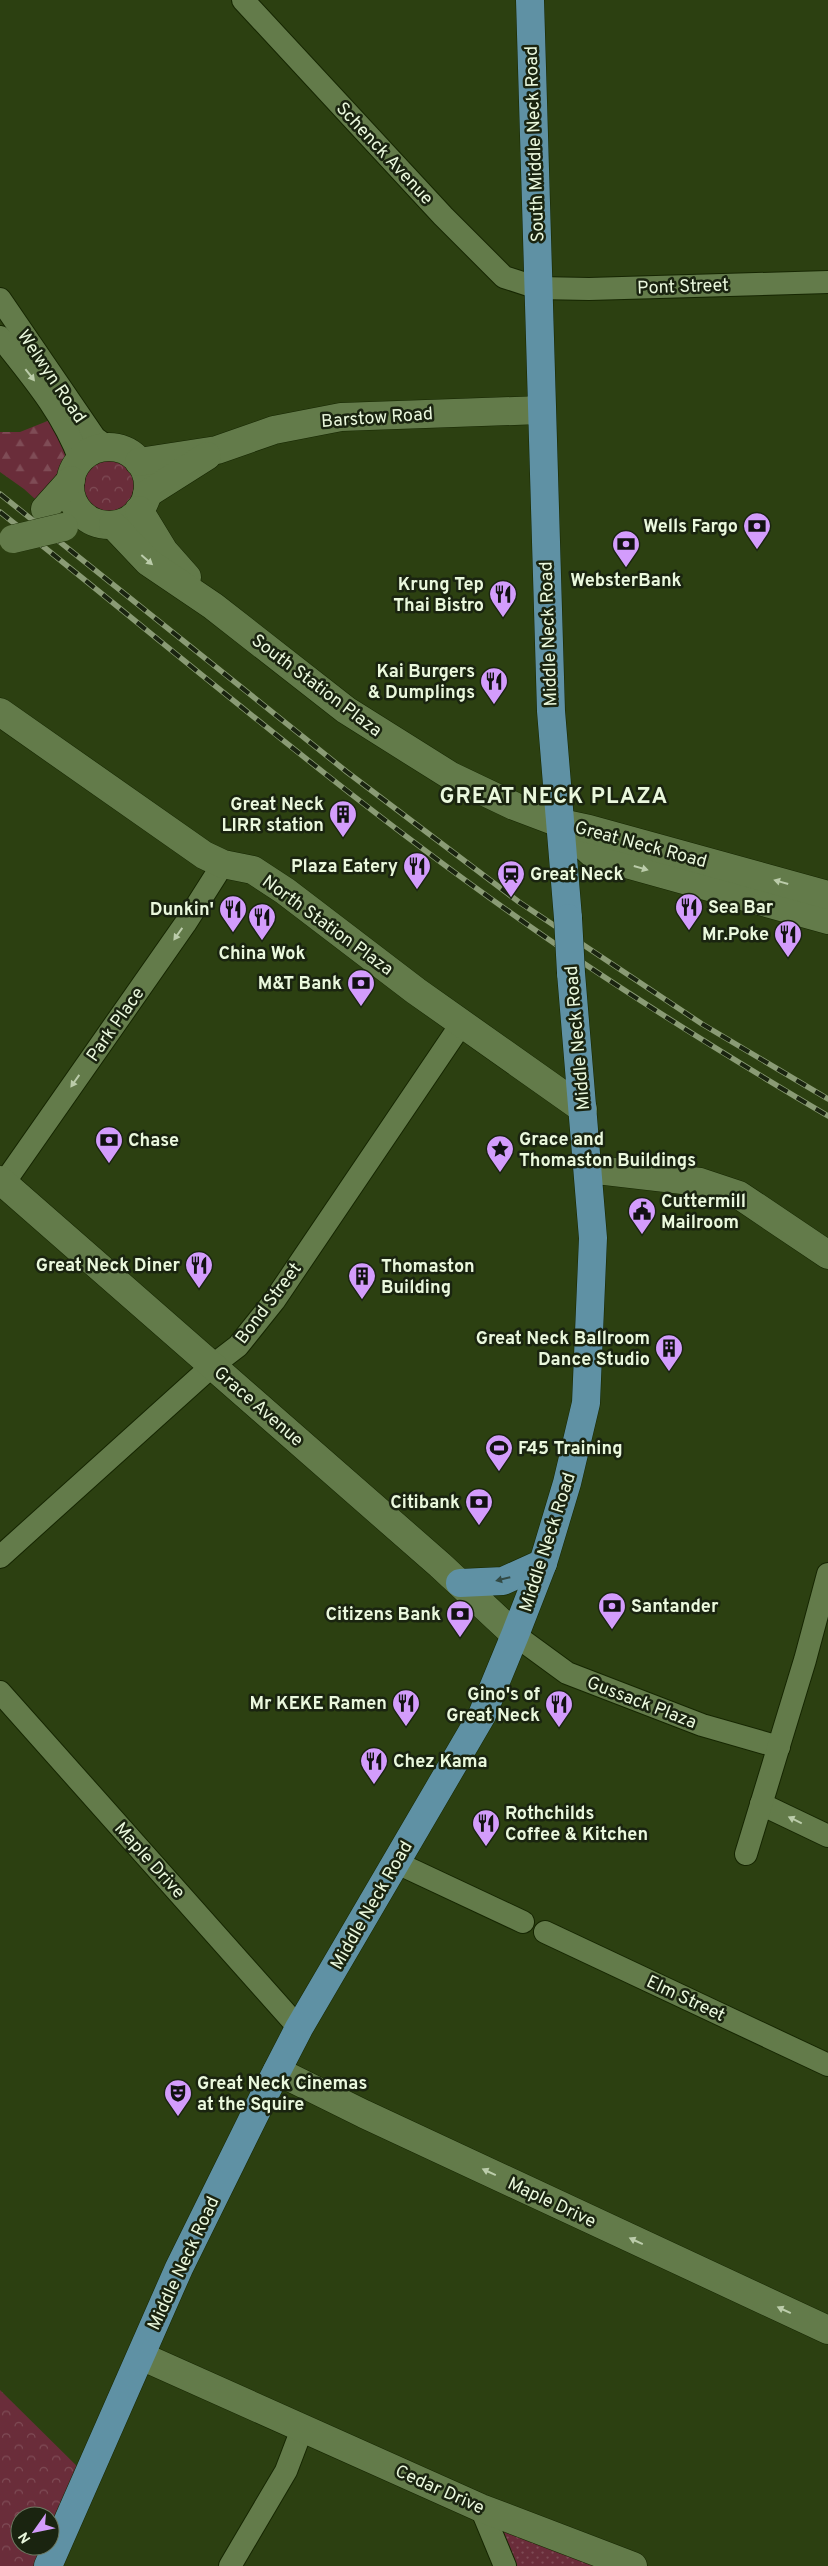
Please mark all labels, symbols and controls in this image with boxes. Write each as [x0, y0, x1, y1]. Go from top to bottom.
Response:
street label: South Middle Neck Road [521, 45, 550, 243]
street label: Schenck Avenue [330, 98, 437, 210]
street label: Pont Street [637, 274, 729, 301]
street label: Welwyn Road [11, 326, 90, 428]
one-way arrow [25, 368, 36, 381]
street label: Barstow Road [320, 403, 434, 434]
bank icon: Wells Fargo [742, 511, 772, 550]
place label: Wells Fargo [643, 516, 738, 539]
bank icon: WebsterBank [611, 529, 641, 568]
one-way arrow [140, 554, 152, 566]
street label: Middle Neck Road [535, 561, 564, 707]
place label: WebsterBank [570, 570, 682, 593]
place label: Krung Tep Thai Bistro [393, 574, 484, 618]
restaurant icon: Krung Tep Thai Bistro [488, 579, 518, 618]
street label: South Station Plaza [246, 630, 386, 743]
place label: Kai Burgers & Dumplings [368, 661, 475, 705]
restaurant icon: Kai Burgers & Dumplings [479, 666, 509, 705]
district label: GREAT NECK PLAZA [440, 784, 668, 811]
place label: Great Neck LIRR station [221, 794, 324, 838]
building icon: Great Neck LIRR station [328, 799, 358, 838]
street label: Great Neck Road [572, 817, 709, 874]
restaurant icon: Plaza Eatery [402, 851, 432, 890]
place label: Plaza Eatery [291, 856, 398, 879]
station icon: Great Neck [496, 859, 526, 898]
place label: Great Neck [530, 864, 624, 887]
one-way arrow [633, 864, 648, 872]
street label: North Station Plaza [257, 871, 397, 982]
one-way arrow [773, 878, 788, 886]
restaurant icon: Sea Bar [674, 892, 704, 931]
restaurant icon: Dunkin' [218, 894, 248, 933]
place label: Sea Bar [708, 897, 774, 920]
place label: Dunkin' [150, 899, 214, 922]
restaurant icon: China Wok [247, 902, 277, 941]
restaurant icon: Mr.Poke [773, 919, 803, 958]
place label: Mr.Poke [702, 924, 769, 947]
one-way arrow [173, 927, 183, 941]
place label: China Wok [218, 943, 306, 966]
street label: Middle Neck Road [561, 965, 596, 1111]
bank icon: M&T Bank [346, 968, 376, 1007]
place label: M&T Bank [258, 973, 342, 996]
street label: Park Place [82, 983, 150, 1067]
one-way arrow [70, 1075, 80, 1088]
bank icon: Chase [94, 1125, 124, 1164]
place label: Grace and Thomaston Buildings [519, 1129, 696, 1173]
place label: Chase [128, 1130, 179, 1153]
place icon: Grace and Thomaston Buildings [485, 1134, 515, 1173]
place label: Cuttermill Mailroom [661, 1191, 746, 1235]
public building icon: Cuttermill Mailroom [627, 1196, 657, 1235]
restaurant icon: Great Neck Diner [184, 1250, 214, 1289]
place label: Great Neck Diner [36, 1255, 180, 1278]
place label: Thomaston Building [381, 1256, 475, 1300]
street label: Bond Street [231, 1259, 307, 1349]
building icon: Thomaston Building [347, 1261, 377, 1300]
place label: Great Neck Ballroom Dance Studio [476, 1328, 650, 1372]
building icon: Great Neck Ballroom Dance Studio [654, 1333, 684, 1372]
street label: Grace Avenue [208, 1362, 308, 1452]
sports icon: F45 Training [484, 1433, 514, 1472]
place label: F45 Training [518, 1438, 623, 1461]
street label: Middle Neck Road [515, 1470, 582, 1615]
bank icon: Citibank [464, 1487, 494, 1526]
place label: Citibank [390, 1492, 460, 1515]
one-way arrow [495, 1575, 510, 1583]
bank icon: Santander [597, 1591, 627, 1630]
place label: Santander [631, 1596, 719, 1619]
bank icon: Citizens Bank [445, 1599, 475, 1638]
place label: Citizens Bank [325, 1604, 441, 1627]
street label: Gussack Plaza [583, 1672, 700, 1735]
place label: Gino's of Great Neck [446, 1684, 540, 1728]
restaurant icon: Mr KEKE Ramen [391, 1688, 421, 1727]
restaurant icon: Gino's of Great Neck [544, 1689, 574, 1728]
place label: Mr KEKE Ramen [249, 1693, 387, 1716]
restaurant icon: Chez Kama [359, 1746, 389, 1785]
place label: Chez Kama [393, 1751, 488, 1774]
place label: Rothchilds Coffee & Kitchen [505, 1803, 648, 1847]
restaurant icon: Rothchilds Coffee & Kitchen [471, 1808, 501, 1847]
one-way arrow [787, 1816, 802, 1825]
street label: Maple Drive [109, 1818, 189, 1904]
street label: Middle Neck Road [326, 1837, 419, 1974]
street label: Elm Street [642, 1971, 729, 2028]
place label: Great Neck Cinemas at the Squire [197, 2073, 367, 2117]
theatre icon: Great Neck Cinemas at the Squire [163, 2078, 193, 2117]
one-way arrow [482, 2168, 496, 2176]
street label: Maple Drive [503, 2173, 599, 2234]
street label: Middle Neck Road [143, 2193, 225, 2334]
one-way arrow [629, 2237, 644, 2245]
one-way arrow [777, 2305, 791, 2313]
street label: Cedar Drive [391, 2460, 488, 2520]
north arrow [10, 2506, 60, 2556]
text: N [15, 2528, 35, 2546]

